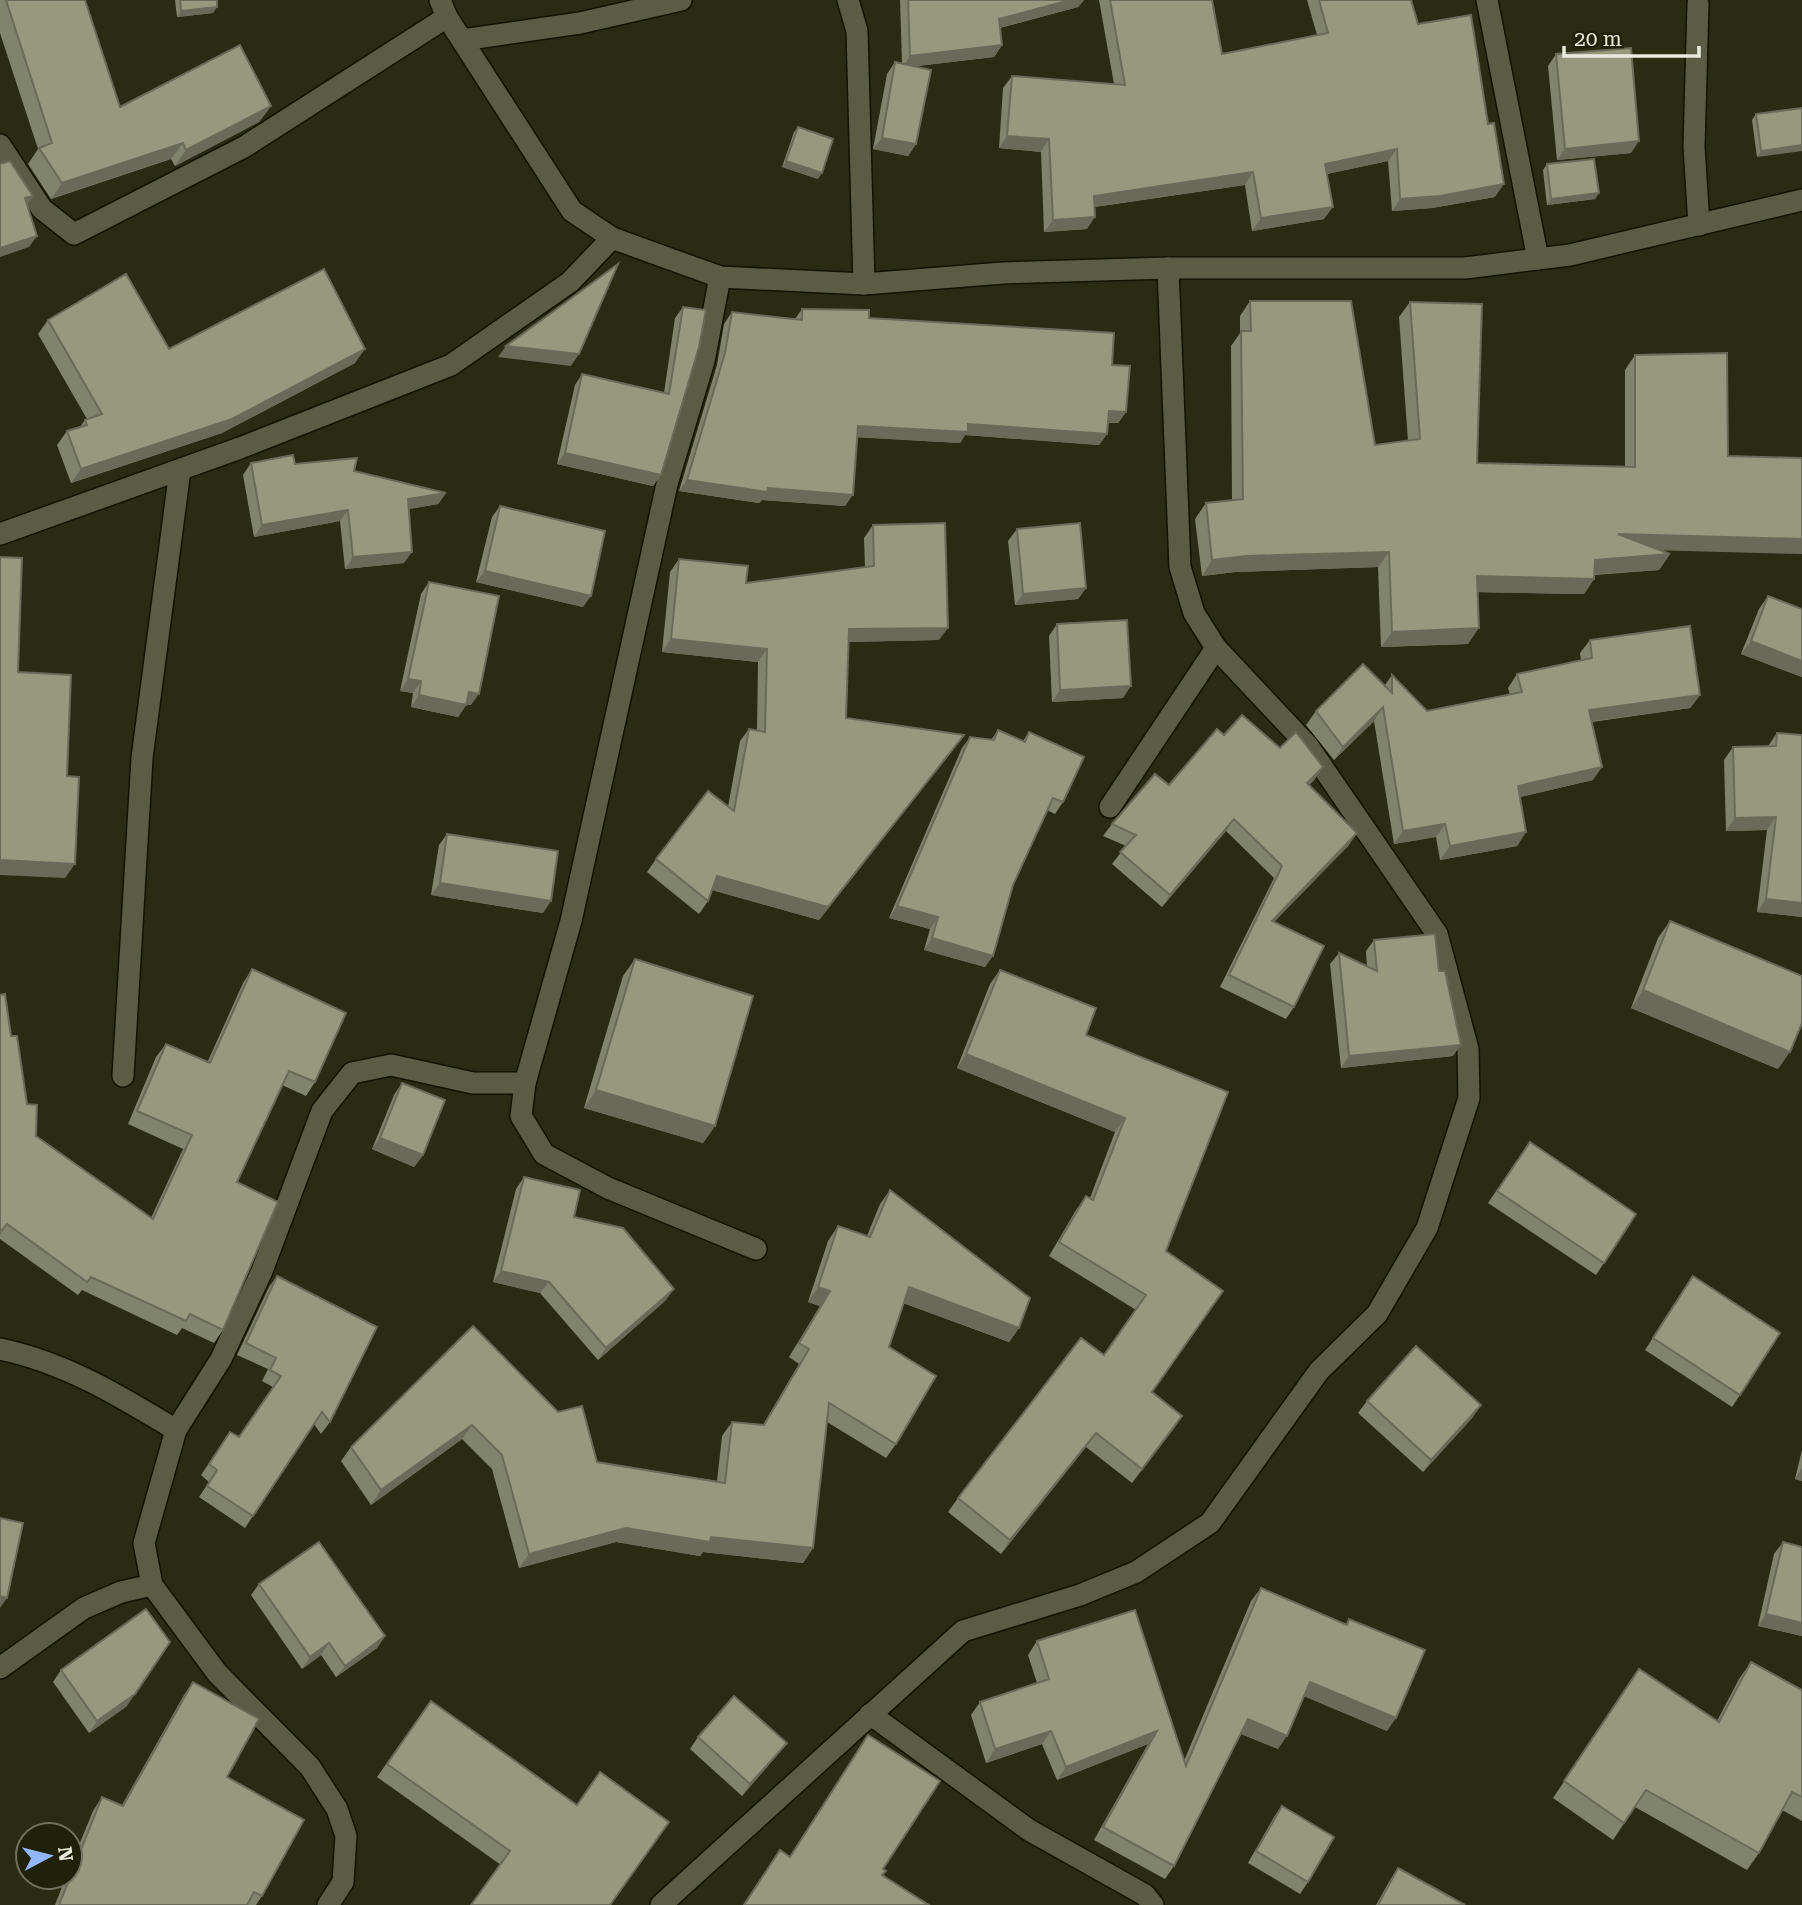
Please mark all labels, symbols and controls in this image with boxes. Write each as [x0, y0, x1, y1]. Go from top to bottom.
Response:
scale bar [1564, 14, 1699, 58]
text: 20 m [1574, 27, 1622, 51]
north arrow [14, 1821, 84, 1891]
text: N [53, 1845, 78, 1863]

